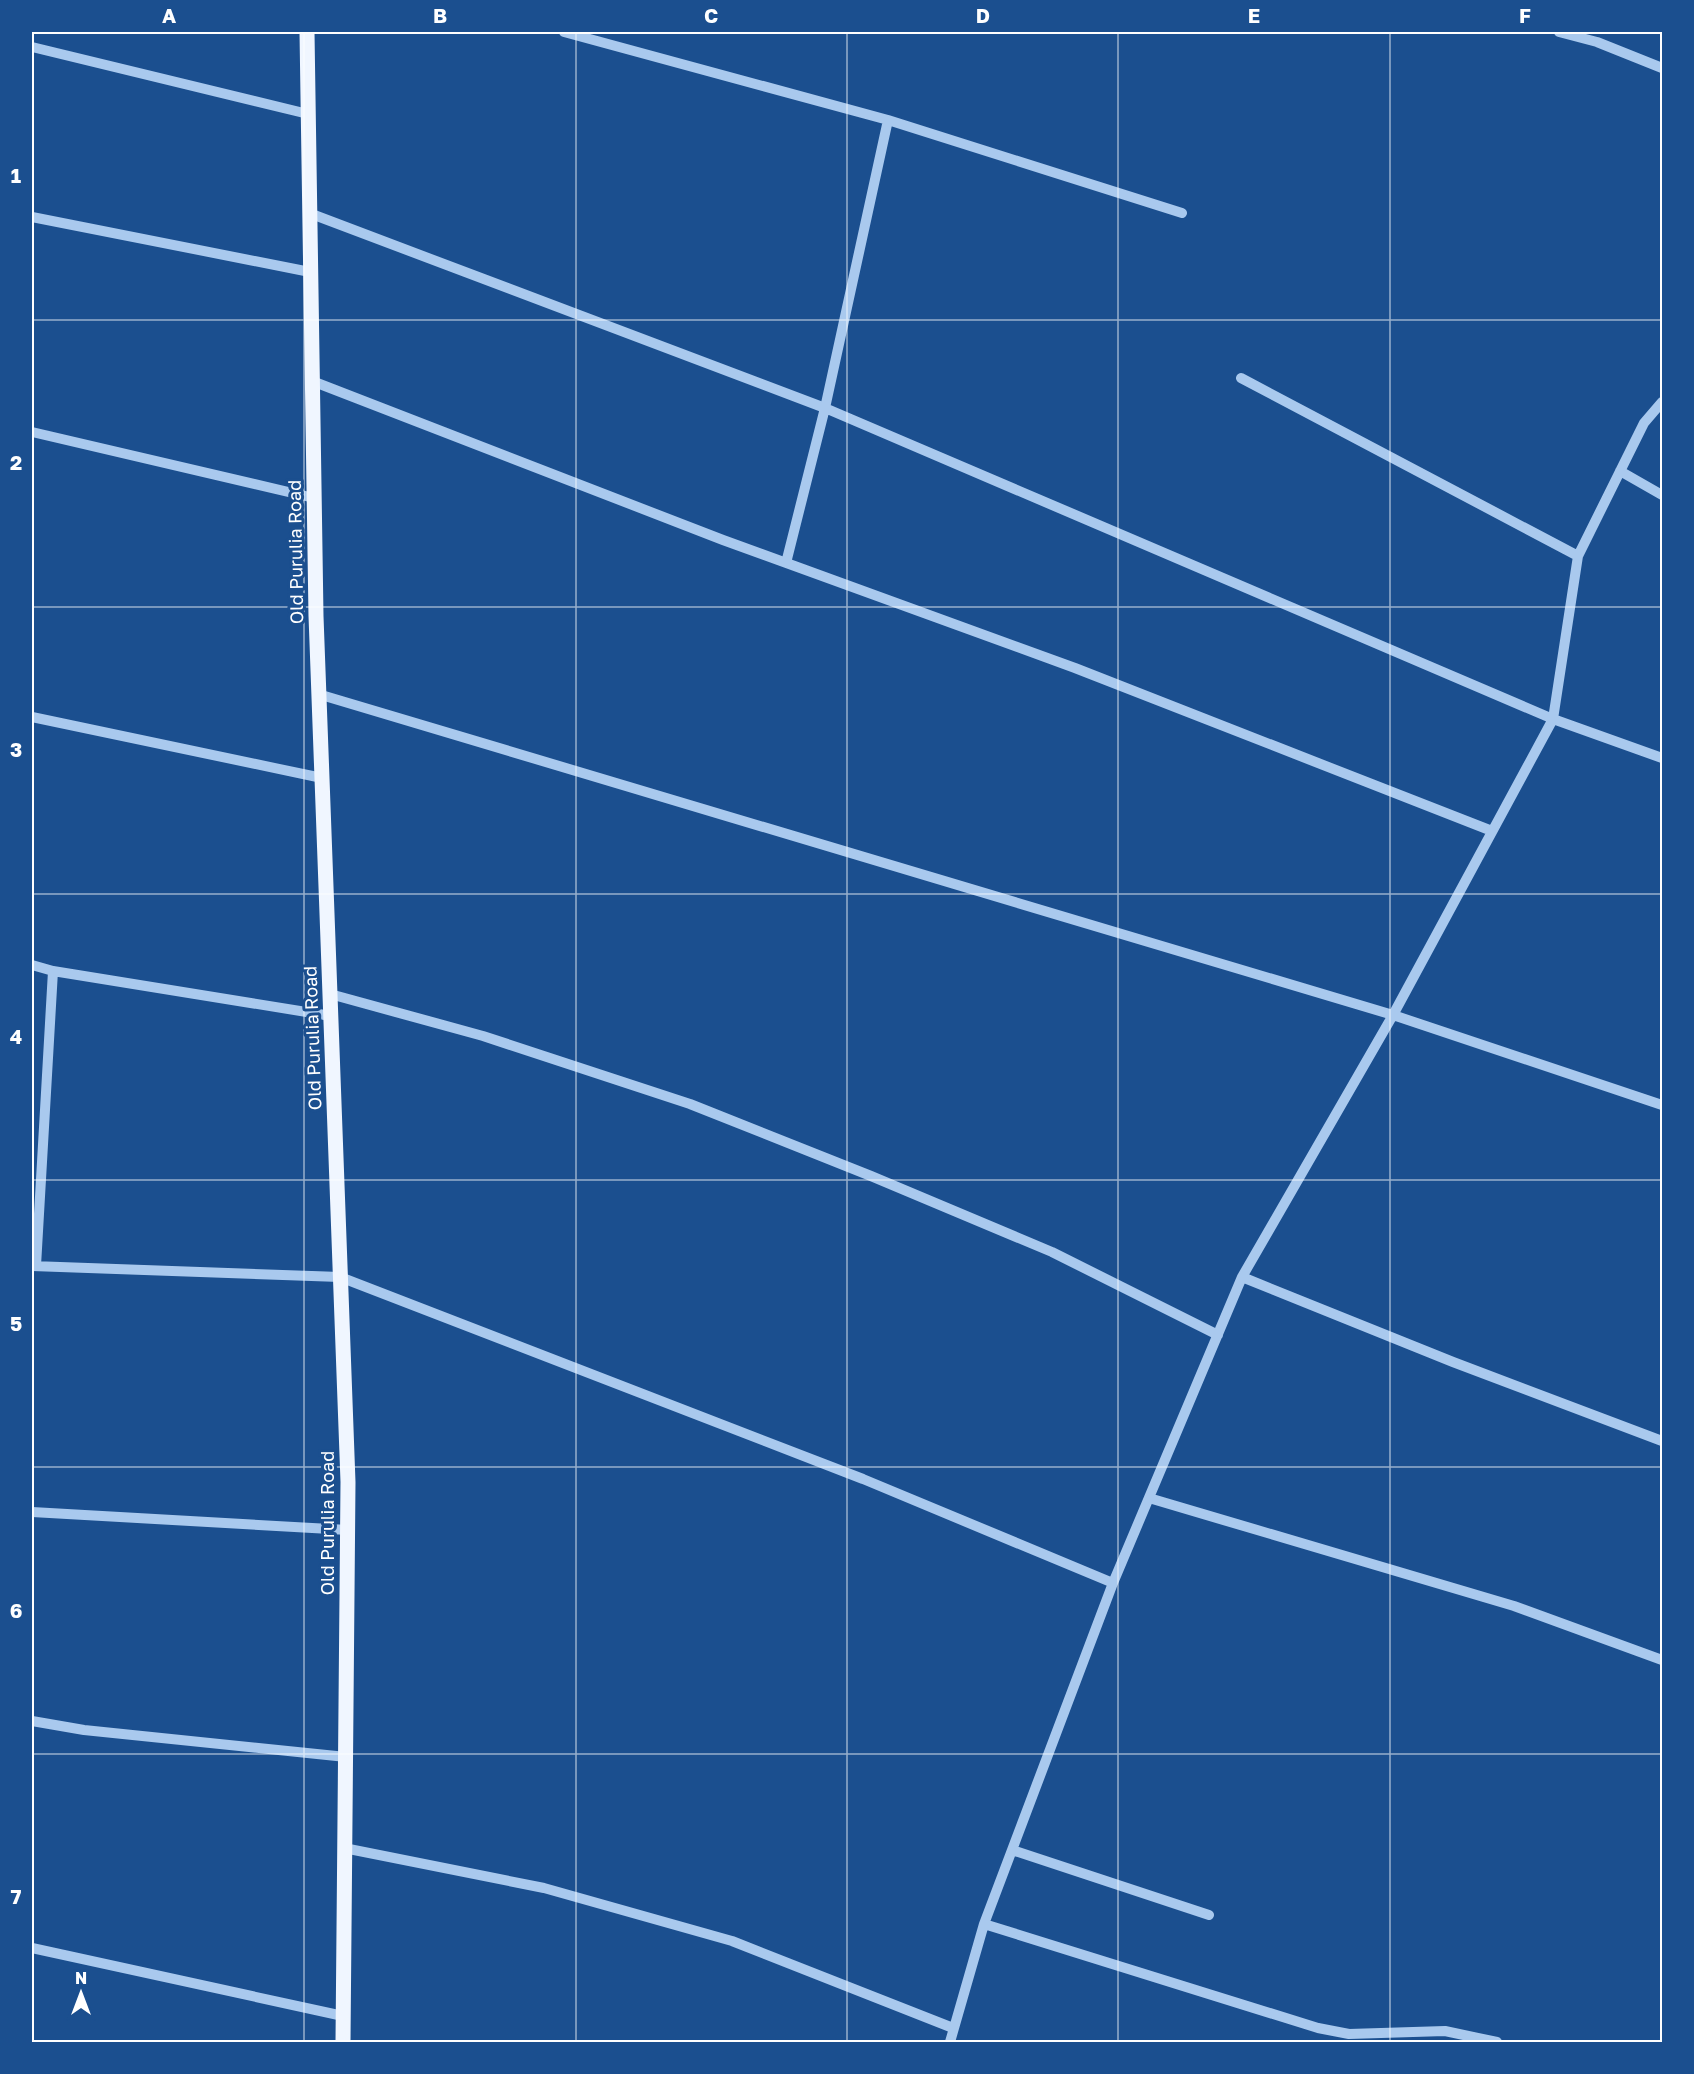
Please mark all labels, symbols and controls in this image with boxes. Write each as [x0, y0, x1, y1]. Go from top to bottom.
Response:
text: A [162, 3, 176, 27]
text: B [433, 3, 447, 27]
text: C [704, 3, 718, 27]
text: D [976, 3, 990, 27]
text: E [1248, 3, 1260, 27]
text: F [1519, 3, 1531, 27]
text: 1 [11, 163, 21, 187]
text: 2 [10, 450, 22, 474]
street label: Old Purulia Road [283, 480, 307, 624]
text: 3 [10, 737, 22, 761]
street label: Old Purulia Road [298, 965, 326, 1111]
text: 4 [10, 1024, 22, 1048]
text: 5 [10, 1311, 22, 1335]
street label: Old Purulia Road [316, 1451, 338, 1595]
text: 6 [10, 1598, 22, 1622]
text: 7 [11, 1884, 22, 1908]
north arrow [51, 1963, 111, 2023]
text: N [75, 1968, 87, 1988]

